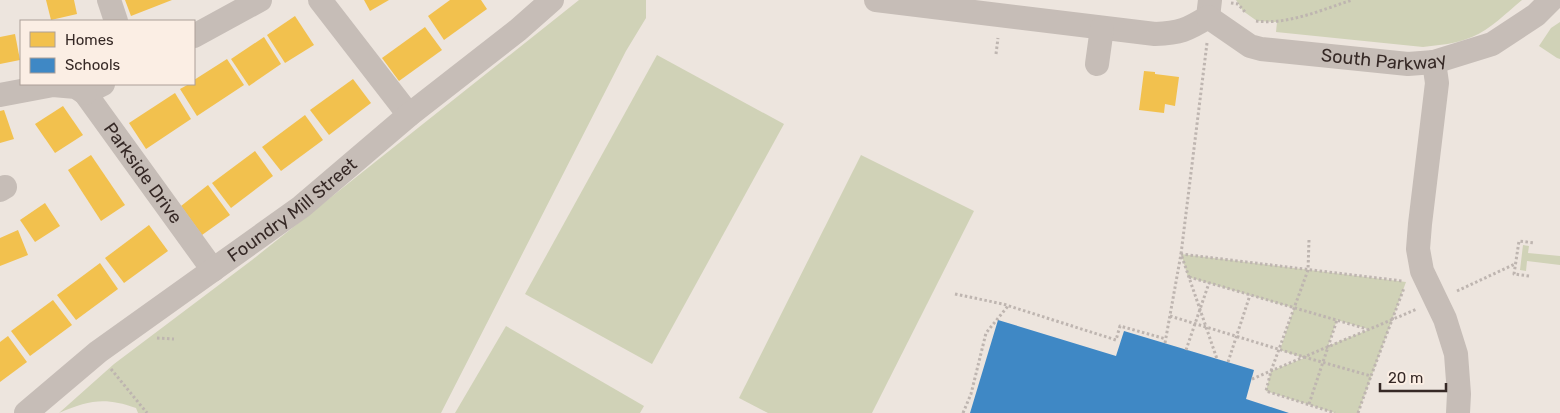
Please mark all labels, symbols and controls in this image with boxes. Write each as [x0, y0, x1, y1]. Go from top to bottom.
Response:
legend [20, 20, 195, 85]
text: Homes [65, 31, 114, 49]
street label: South Parkway [1320, 44, 1450, 75]
text: Schools [65, 56, 121, 74]
street label: Parkside Drive [99, 118, 187, 228]
street label: Foundry Mill Street [223, 153, 361, 267]
scale bar [1380, 360, 1446, 392]
text: 20 m [1388, 369, 1423, 387]

